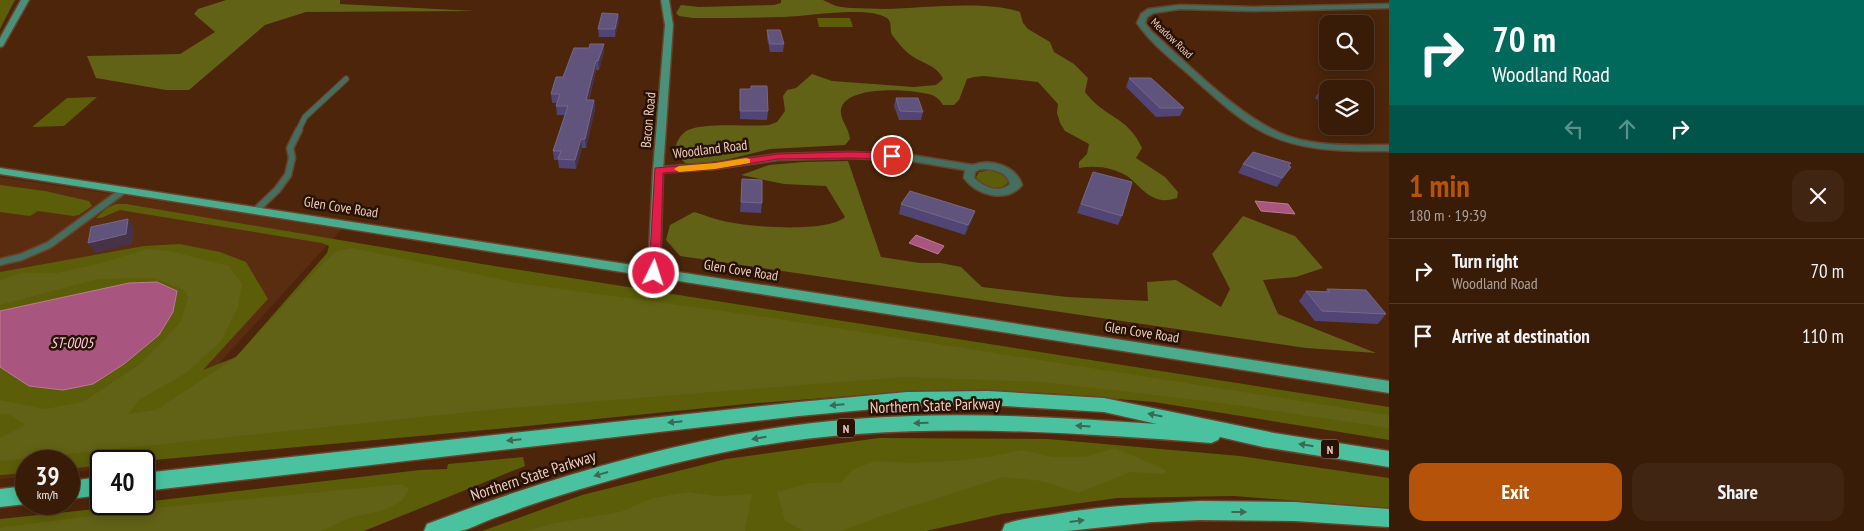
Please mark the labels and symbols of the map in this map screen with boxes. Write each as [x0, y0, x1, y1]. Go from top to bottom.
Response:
street label: Meadow Road [1148, 15, 1196, 61]
street label: Bacon Road [637, 91, 659, 149]
street label: Woodland Road [672, 135, 748, 163]
pin [871, 135, 913, 177]
street label: Glen Cove Road [303, 192, 379, 222]
position arrow [627, 246, 679, 298]
street label: Glen Cove Road [703, 255, 779, 285]
street label: Glen Cove Road [1104, 317, 1180, 347]
water label: ST-0005 [51, 333, 95, 352]
street label: Northern State Parkway [869, 393, 1001, 417]
one-way arrow [829, 401, 845, 409]
one-way arrow [1147, 411, 1163, 419]
road number: N [837, 418, 855, 438]
one-way arrow [667, 419, 683, 427]
one-way arrow [913, 419, 929, 427]
one-way arrow [1075, 422, 1091, 430]
one-way arrow [751, 435, 767, 443]
one-way arrow [506, 436, 522, 444]
road number: N [1321, 439, 1339, 458]
one-way arrow [1298, 441, 1314, 449]
street label: Northern State Parkway [468, 445, 598, 505]
speed limit sign: 40 [90, 450, 155, 515]
one-way arrow [593, 470, 608, 478]
one-way arrow [1231, 508, 1247, 516]
one-way arrow [1069, 517, 1085, 525]

